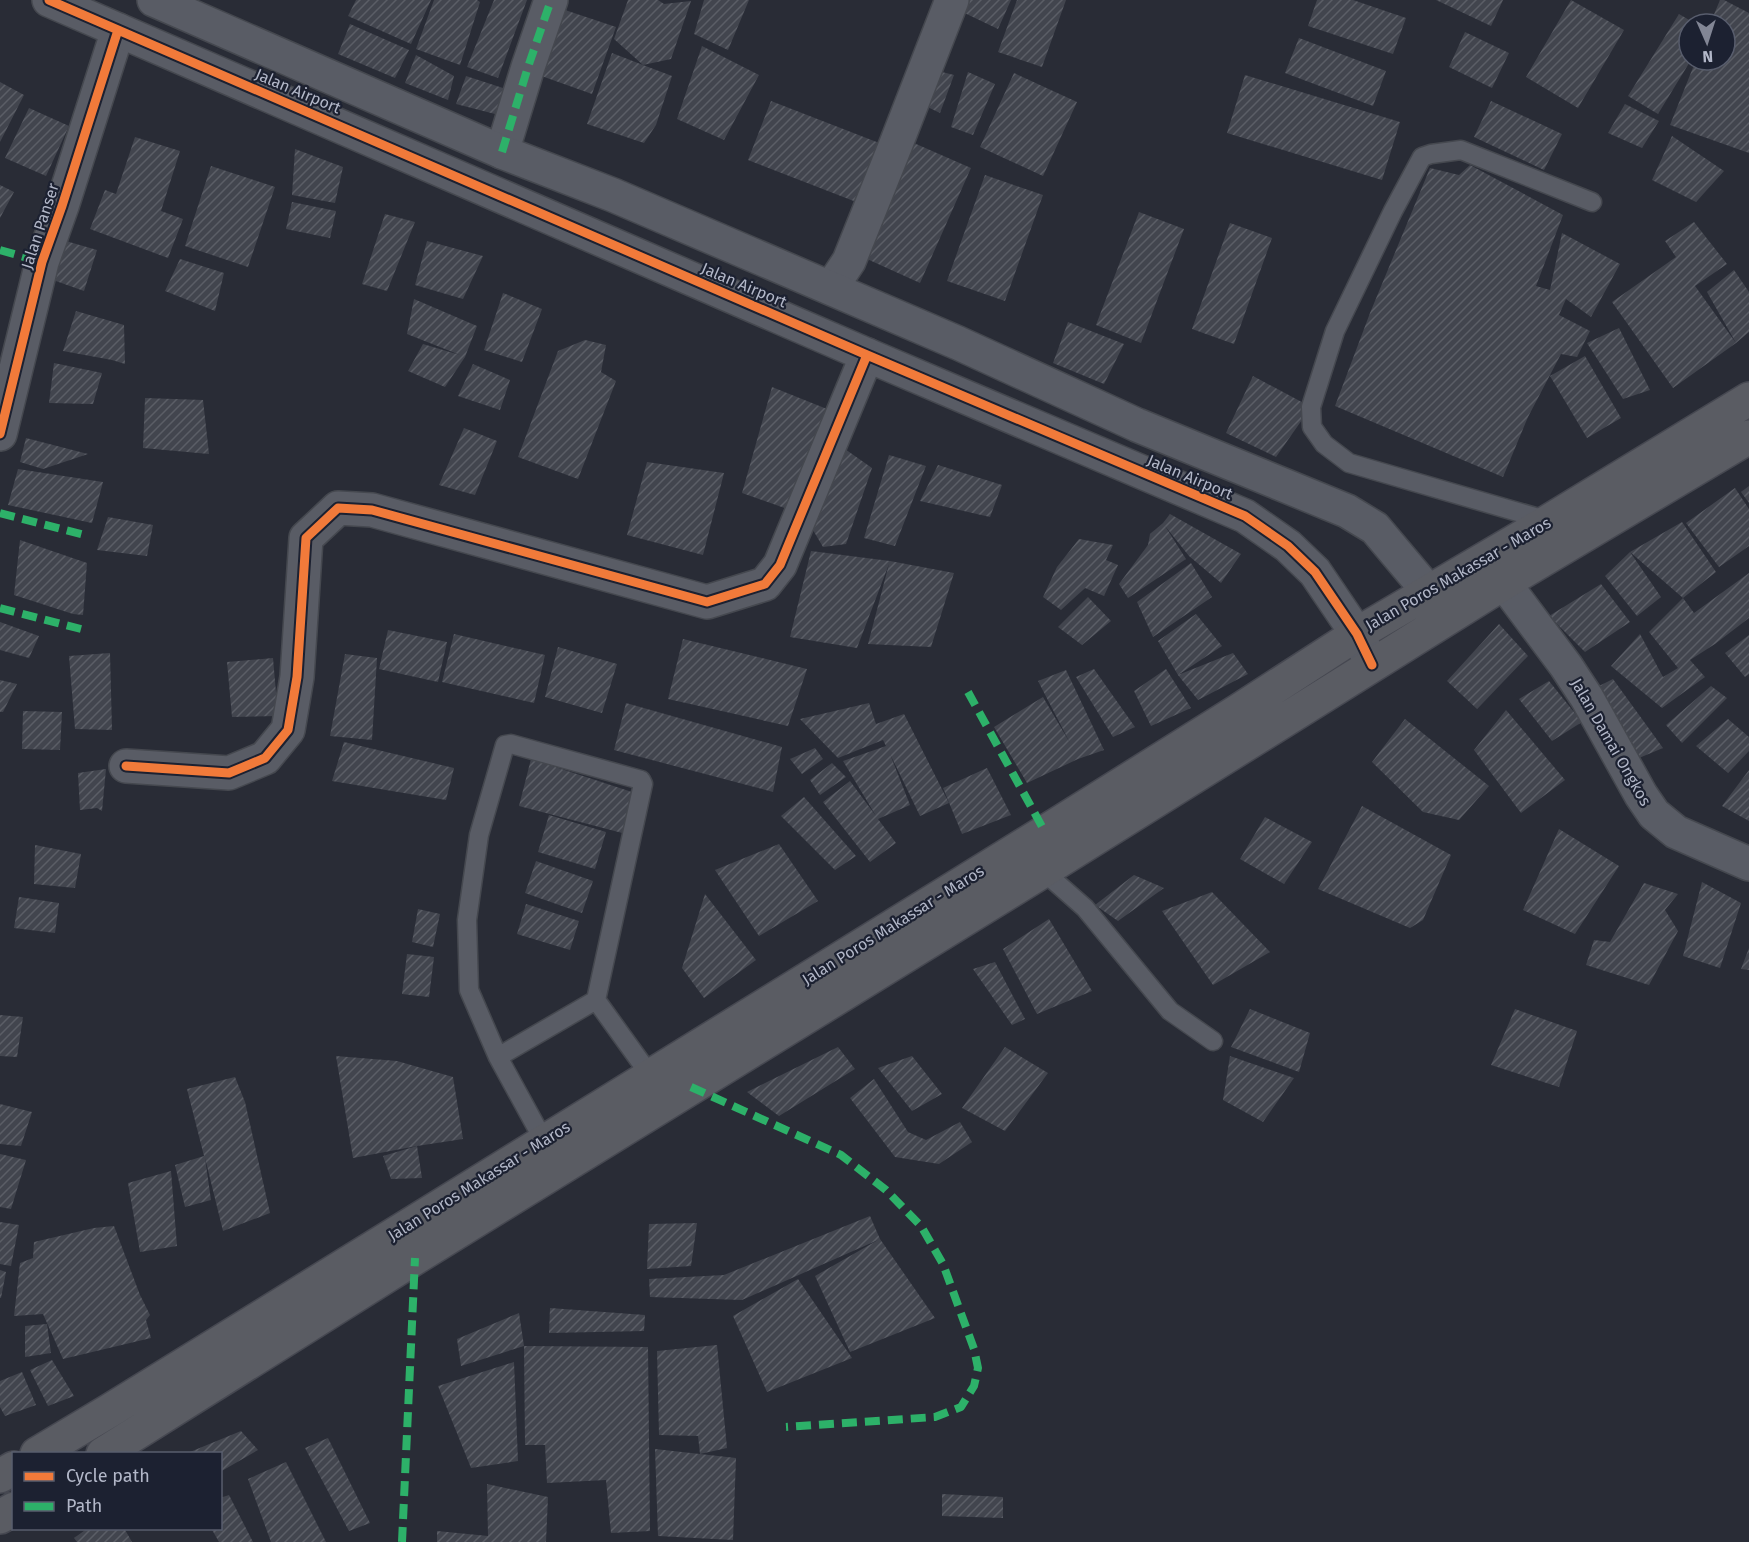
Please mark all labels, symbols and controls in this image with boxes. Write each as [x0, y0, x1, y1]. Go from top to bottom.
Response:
north arrow [1677, 12, 1737, 72]
text: N [1702, 47, 1714, 66]
street label: Jalan Airport [252, 64, 344, 118]
street label: Jalan Panser [17, 180, 63, 271]
street label: Jalan Airport [698, 258, 790, 312]
street label: Jalan Airport [1144, 450, 1236, 504]
street label: Jalan Poros Makassar - Maros [1362, 513, 1554, 635]
street label: Jalan Damai Ongkos [1567, 675, 1655, 809]
street label: Jalan Poros Makassar - Maros [798, 861, 988, 989]
street label: Jalan Poros Makassar - Maros [384, 1117, 574, 1245]
legend [12, 1452, 222, 1530]
text: Cycle path [66, 1465, 150, 1487]
text: Path [66, 1495, 102, 1517]

